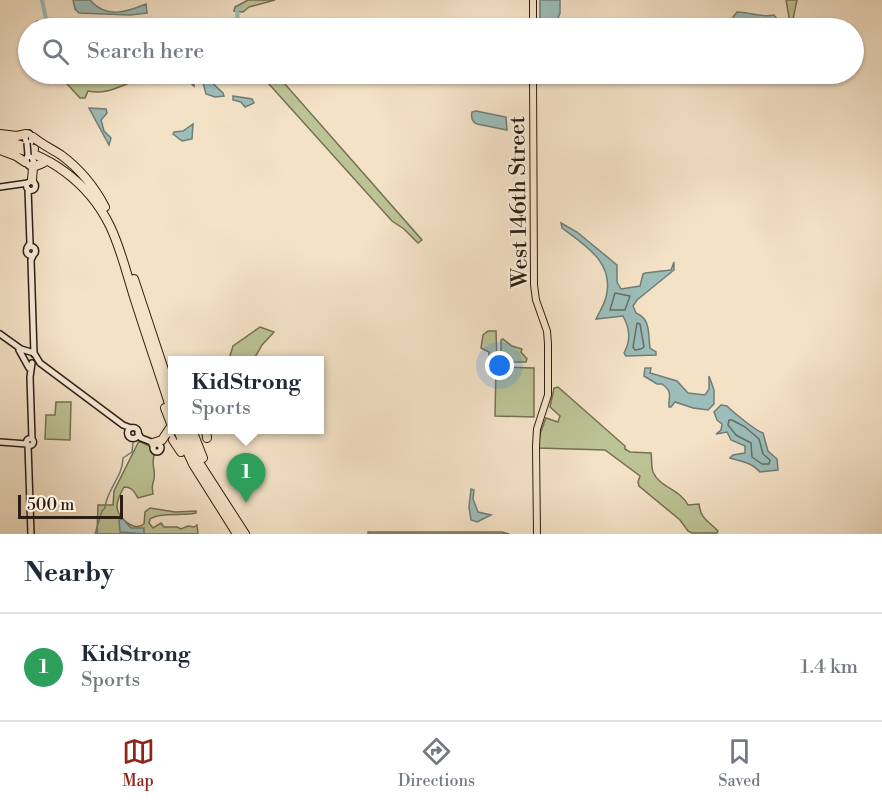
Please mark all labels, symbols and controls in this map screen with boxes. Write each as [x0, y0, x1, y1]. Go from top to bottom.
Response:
search box [18, 18, 864, 84]
icon: search [39, 35, 72, 68]
text: Search here [87, 38, 204, 65]
street label: West 146th Street [504, 115, 534, 289]
your location [485, 351, 514, 380]
popup [168, 356, 324, 434]
text: KidStrong [191, 369, 301, 396]
text: Sports [191, 396, 251, 421]
pin: 1 [226, 454, 266, 503]
scale bar [18, 492, 123, 520]
text: 500 m [27, 495, 74, 515]
text: Nearby [24, 557, 114, 589]
text: KidStrong [81, 641, 190, 668]
text: 1 [39, 655, 48, 680]
text: 1.4 km [801, 655, 858, 680]
text: Sports [81, 668, 140, 693]
tab: Map [122, 735, 155, 791]
tab: Directions [398, 735, 475, 791]
tab: Saved [718, 735, 760, 791]

